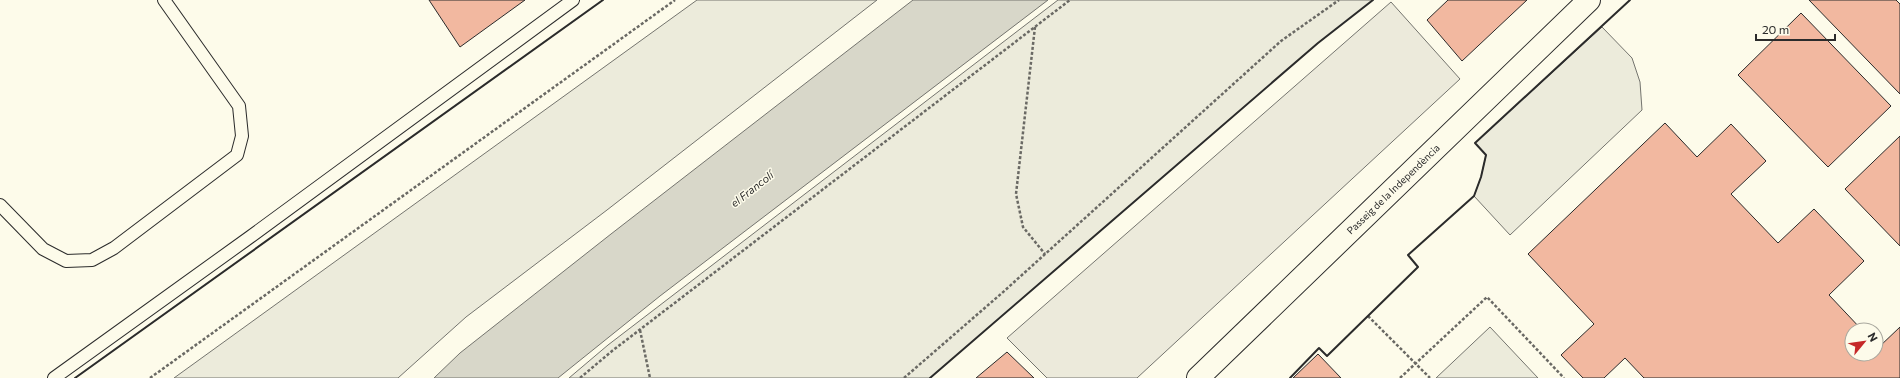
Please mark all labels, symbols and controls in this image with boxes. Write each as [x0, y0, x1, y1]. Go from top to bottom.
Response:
scale bar [1756, 16, 1835, 42]
text: 20 m [1762, 22, 1789, 36]
street label: Passeig de la Independència [1344, 141, 1442, 237]
water label: el Francolí [728, 167, 777, 209]
north arrow [1844, 322, 1884, 362]
text: N [1865, 330, 1881, 344]

